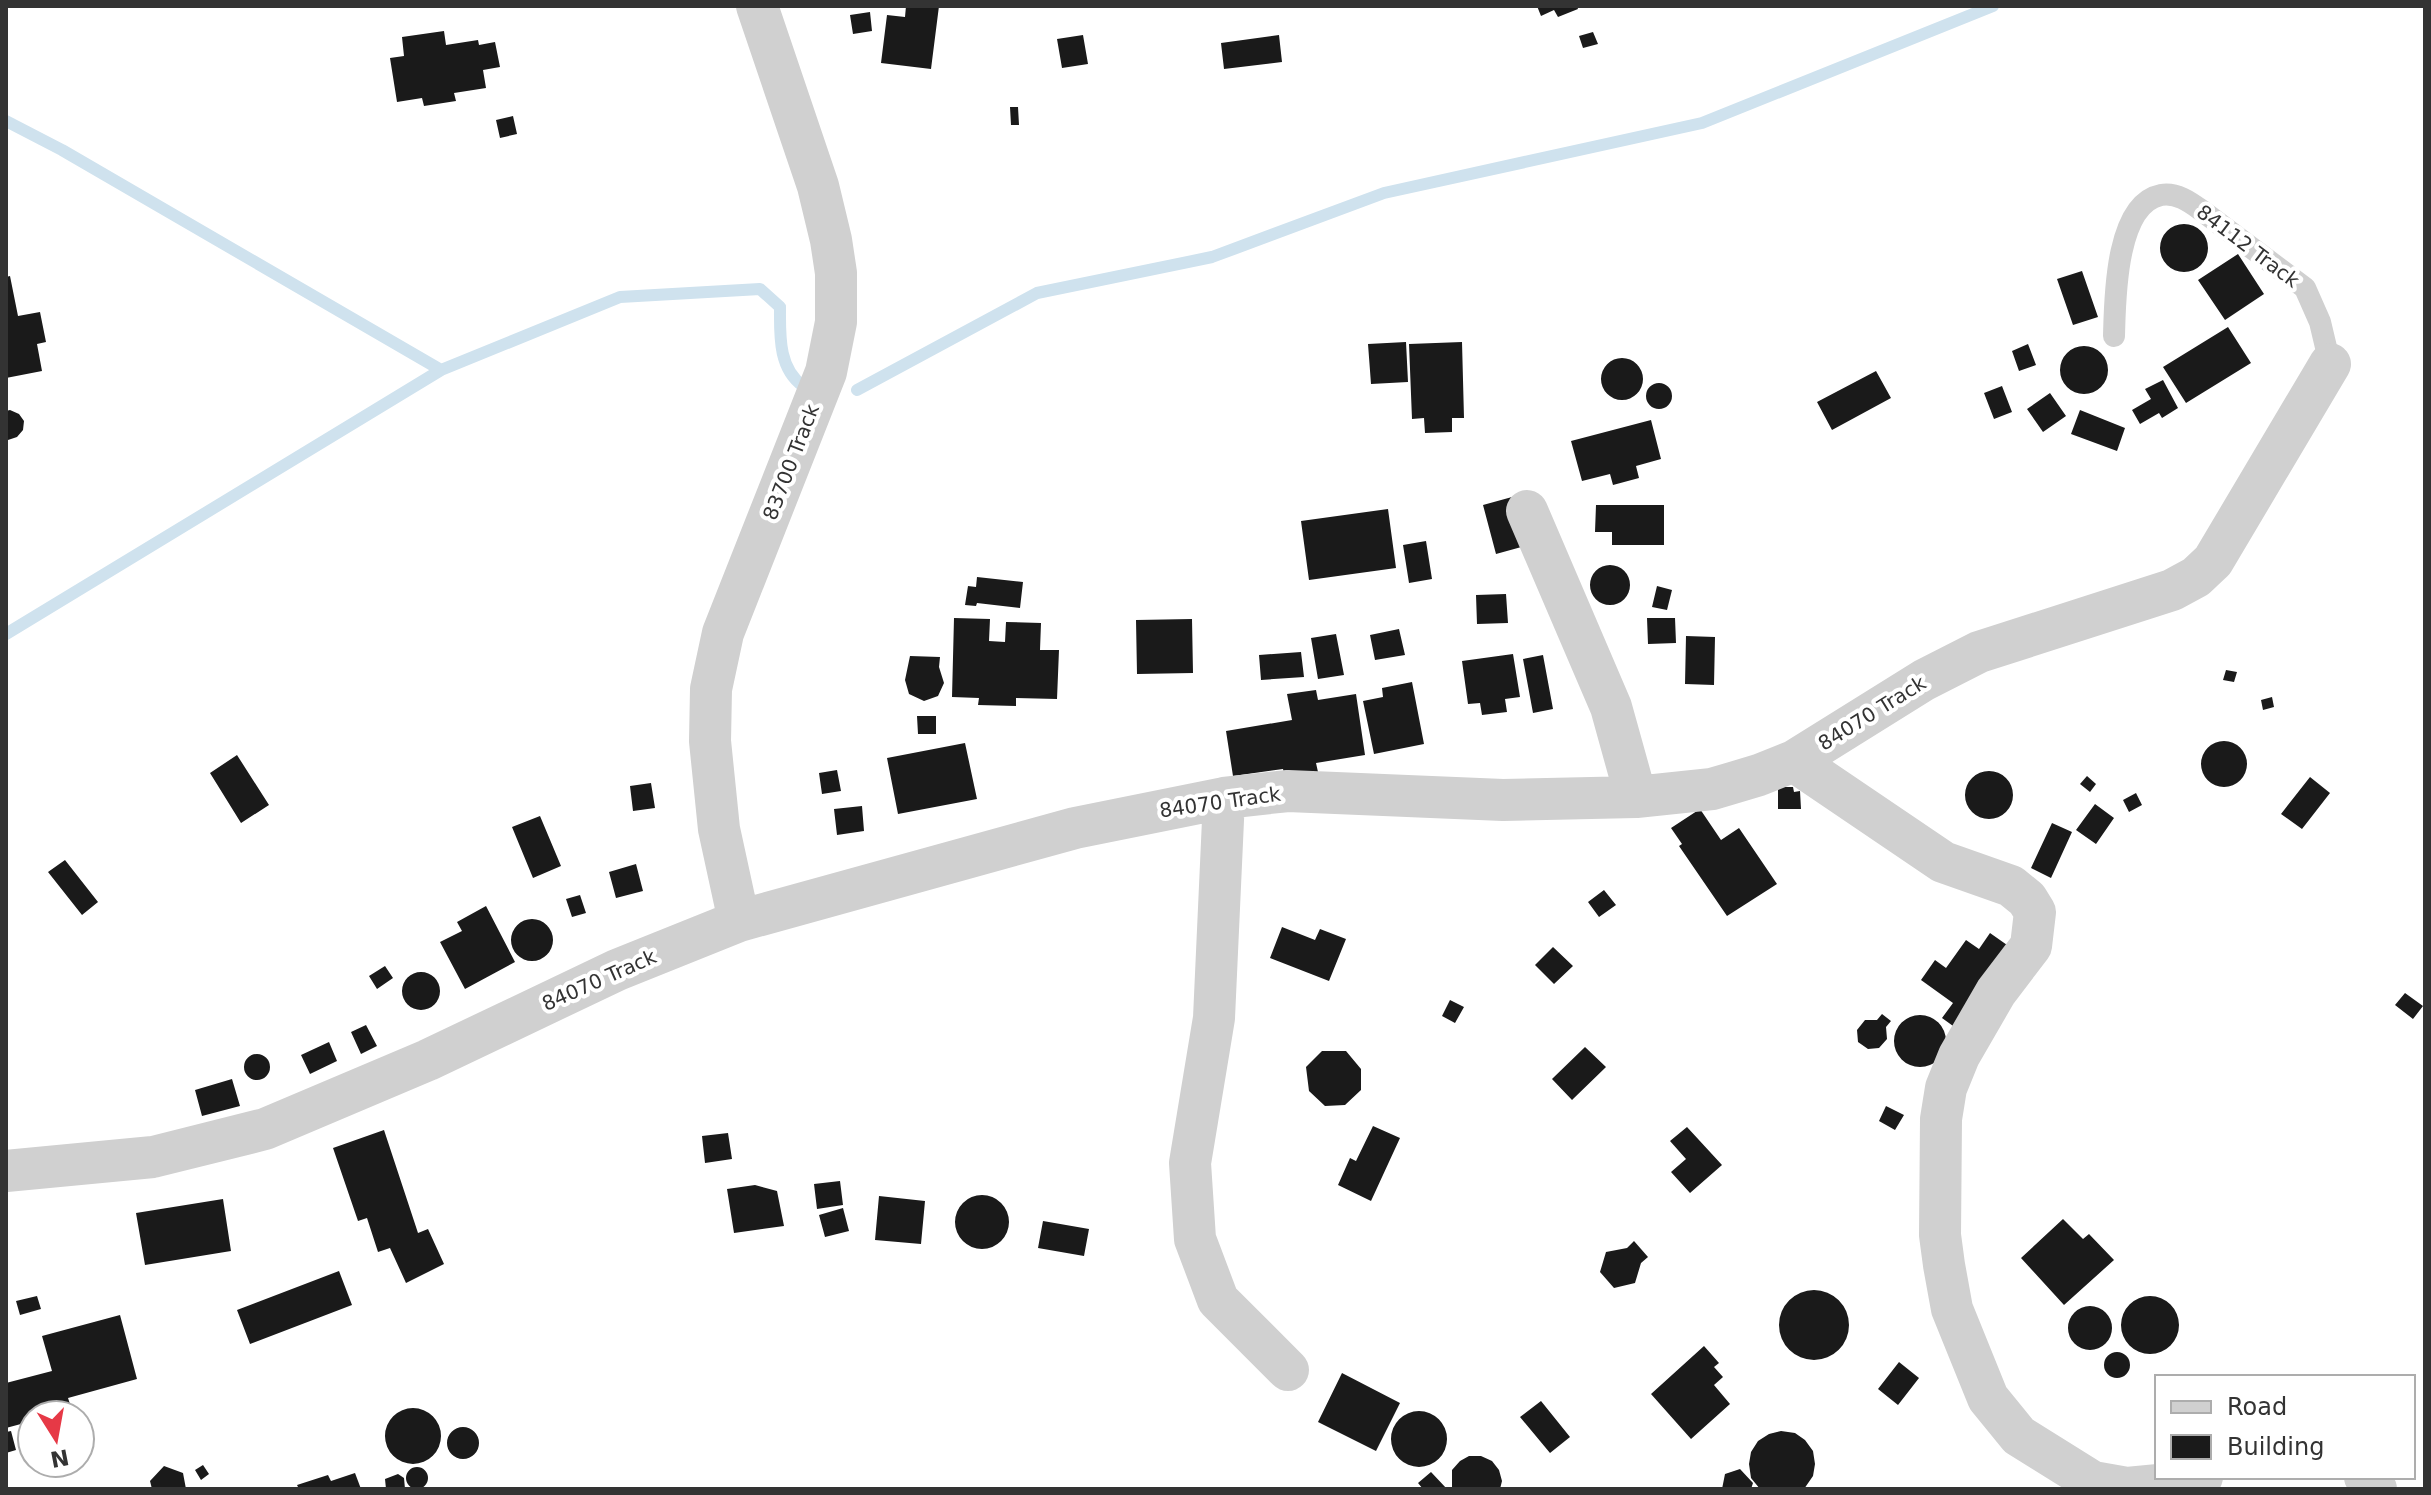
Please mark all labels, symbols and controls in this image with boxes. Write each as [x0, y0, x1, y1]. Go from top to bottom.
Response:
street label: 84112 Track [2192, 200, 2304, 293]
street label: 83700 Track [758, 400, 824, 523]
street label: 84070 Track [1814, 670, 1931, 756]
street label: 84070 Track [1158, 782, 1283, 822]
street label: 84070 Track [538, 944, 660, 1016]
legend [2155, 1375, 2415, 1479]
text: Road [2227, 1393, 2287, 1421]
north arrow [16, 1399, 96, 1479]
text: Building [2227, 1433, 2324, 1461]
text: N [48, 1444, 71, 1472]

